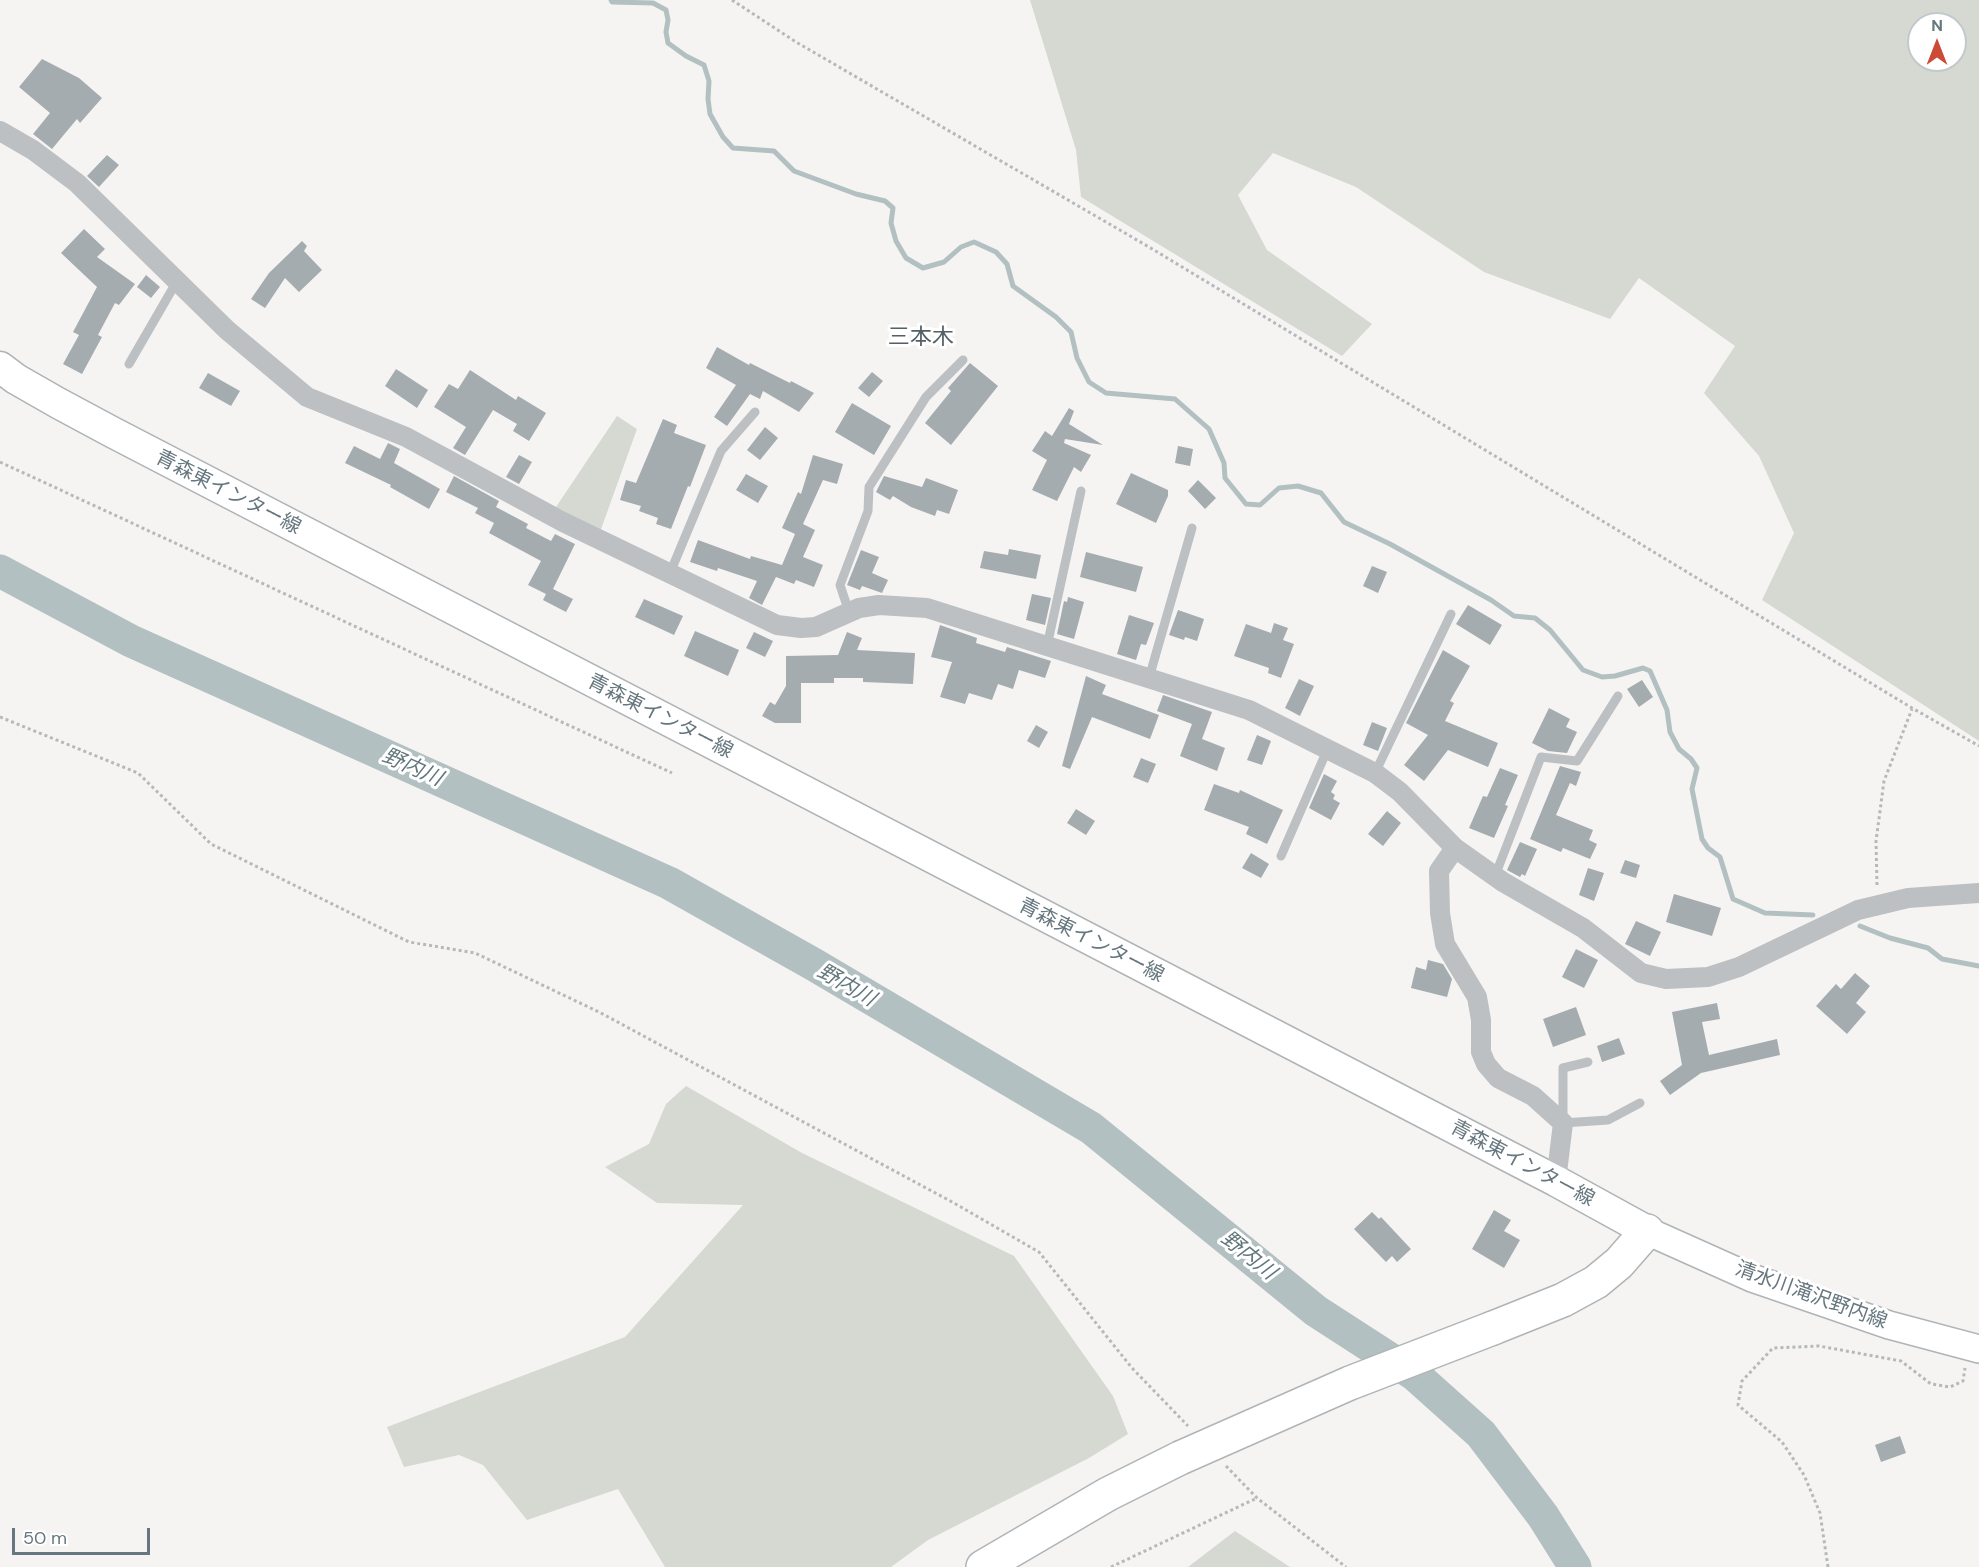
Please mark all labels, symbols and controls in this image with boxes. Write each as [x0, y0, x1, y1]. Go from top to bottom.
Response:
north arrow [1907, 12, 1967, 72]
text: N [1931, 15, 1943, 36]
district label: 三本木 [888, 325, 954, 351]
street label: 青森東インター線 [151, 446, 305, 540]
street label: 青森東インター線 [583, 670, 737, 764]
water label: 野内川 [378, 744, 446, 792]
street label: 青森東インター線 [1014, 894, 1168, 988]
water label: 野内川 [812, 959, 880, 1013]
street label: 青森東インター線 [1446, 1116, 1598, 1212]
water label: 野内川 [1216, 1226, 1280, 1286]
street label: 清水川滝沢野内線 [1732, 1257, 1890, 1335]
scale bar [15, 1516, 153, 1554]
text: 50 m [23, 1526, 67, 1550]

